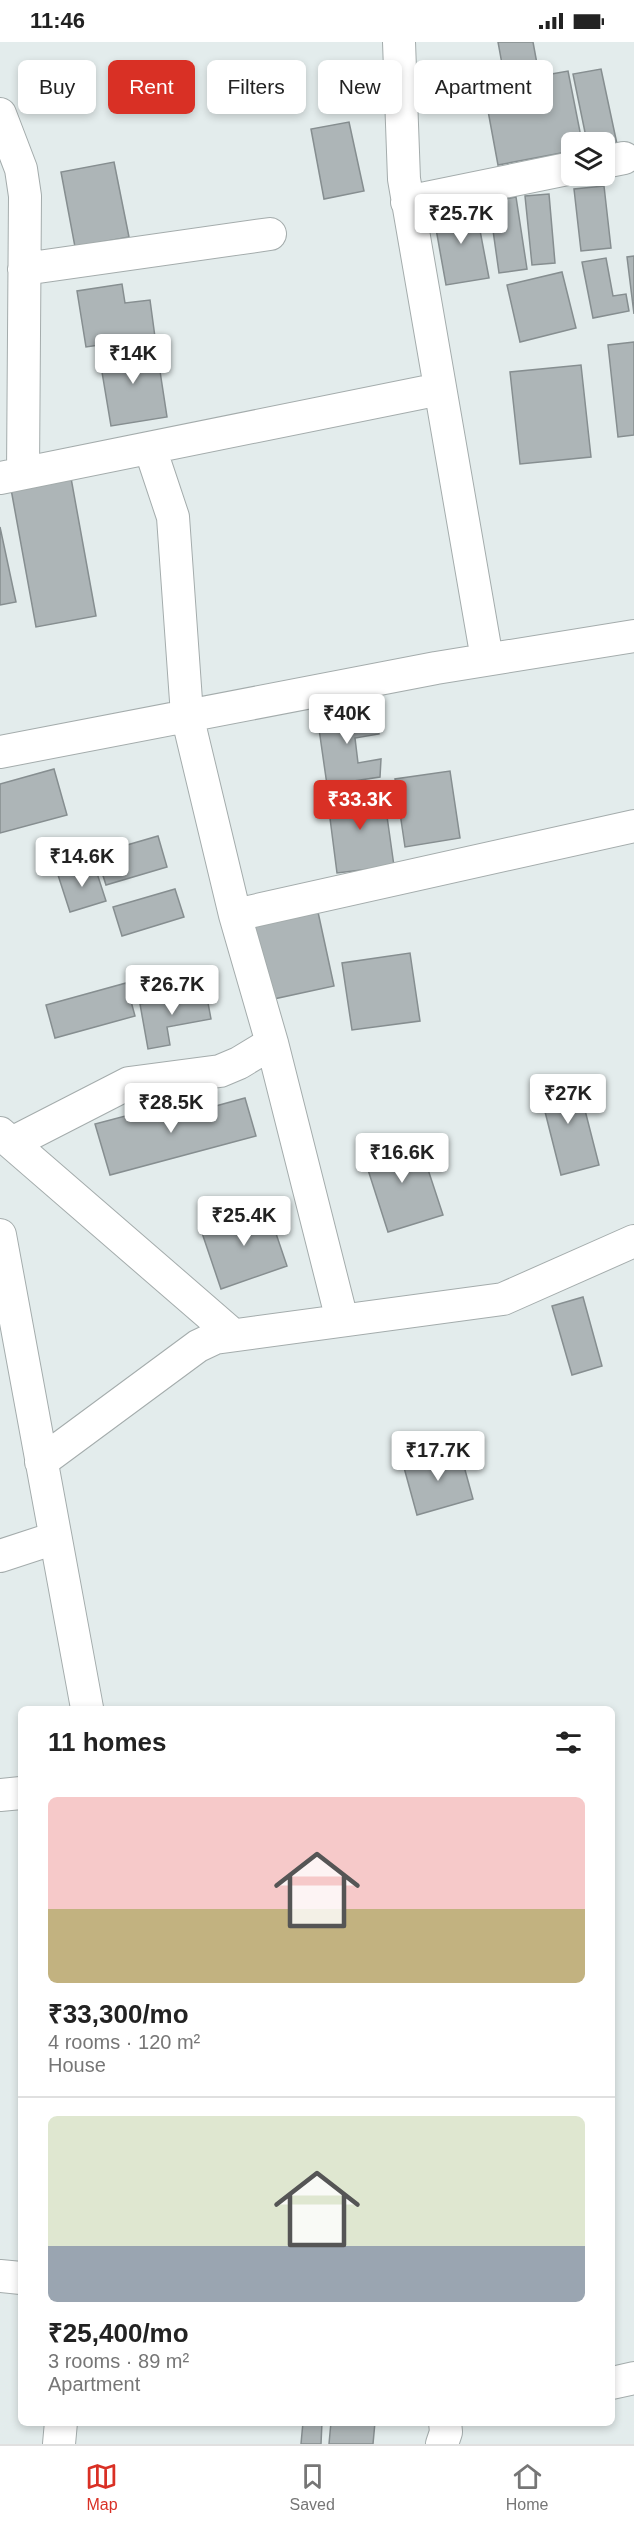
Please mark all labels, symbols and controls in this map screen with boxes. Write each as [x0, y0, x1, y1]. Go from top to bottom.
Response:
text: 11:46 [30, 8, 85, 33]
chip: Buy [18, 60, 96, 114]
chip: Rent [108, 60, 195, 114]
chip: Filters [207, 60, 306, 114]
chip: New [318, 60, 402, 114]
chip: Apartment [414, 60, 553, 114]
map controls [561, 132, 615, 186]
button: layers [561, 132, 615, 186]
pin: ₹25.7K [412, 194, 510, 245]
text: ₹25.7K [429, 202, 493, 224]
pin: ₹14K [97, 334, 169, 385]
text: ₹14K [109, 342, 157, 364]
pin: ₹40K [311, 694, 383, 745]
text: ₹40K [323, 702, 371, 724]
pin: ₹33.3K [311, 780, 409, 831]
text: ₹33.3K [328, 788, 392, 810]
pin: ₹14.6K [33, 837, 131, 888]
text: ₹14.6K [50, 845, 114, 867]
pin: ₹26.7K [123, 965, 221, 1016]
text: ₹26.7K [140, 973, 204, 995]
pin: ₹27K [532, 1074, 604, 1125]
text: ₹27K [544, 1082, 592, 1104]
pin: ₹28.5K [122, 1083, 220, 1134]
text: ₹28.5K [139, 1091, 203, 1113]
pin: ₹16.6K [353, 1133, 451, 1184]
text: ₹16.6K [370, 1141, 434, 1163]
pin: ₹25.4K [195, 1196, 293, 1247]
text: ₹25.4K [212, 1204, 276, 1226]
pin: ₹17.7K [389, 1431, 487, 1482]
text: ₹17.7K [406, 1439, 470, 1461]
icon: filters [552, 1726, 585, 1759]
text: 11 homes [48, 1727, 167, 1757]
icon: home [263, 1836, 371, 1944]
text: ₹33,300/mo [48, 1999, 189, 2029]
text: 4 rooms · 120 m² [48, 2031, 200, 2053]
text: House [48, 2054, 106, 2076]
icon: home [263, 2155, 371, 2263]
text: ₹25,400/mo [48, 2318, 189, 2348]
text: 3 rooms · 89 m² [48, 2350, 189, 2372]
text: Apartment [48, 2373, 140, 2395]
tab: Map [85, 2460, 118, 2514]
tab: Saved [289, 2460, 335, 2514]
tab: Home [506, 2460, 548, 2514]

